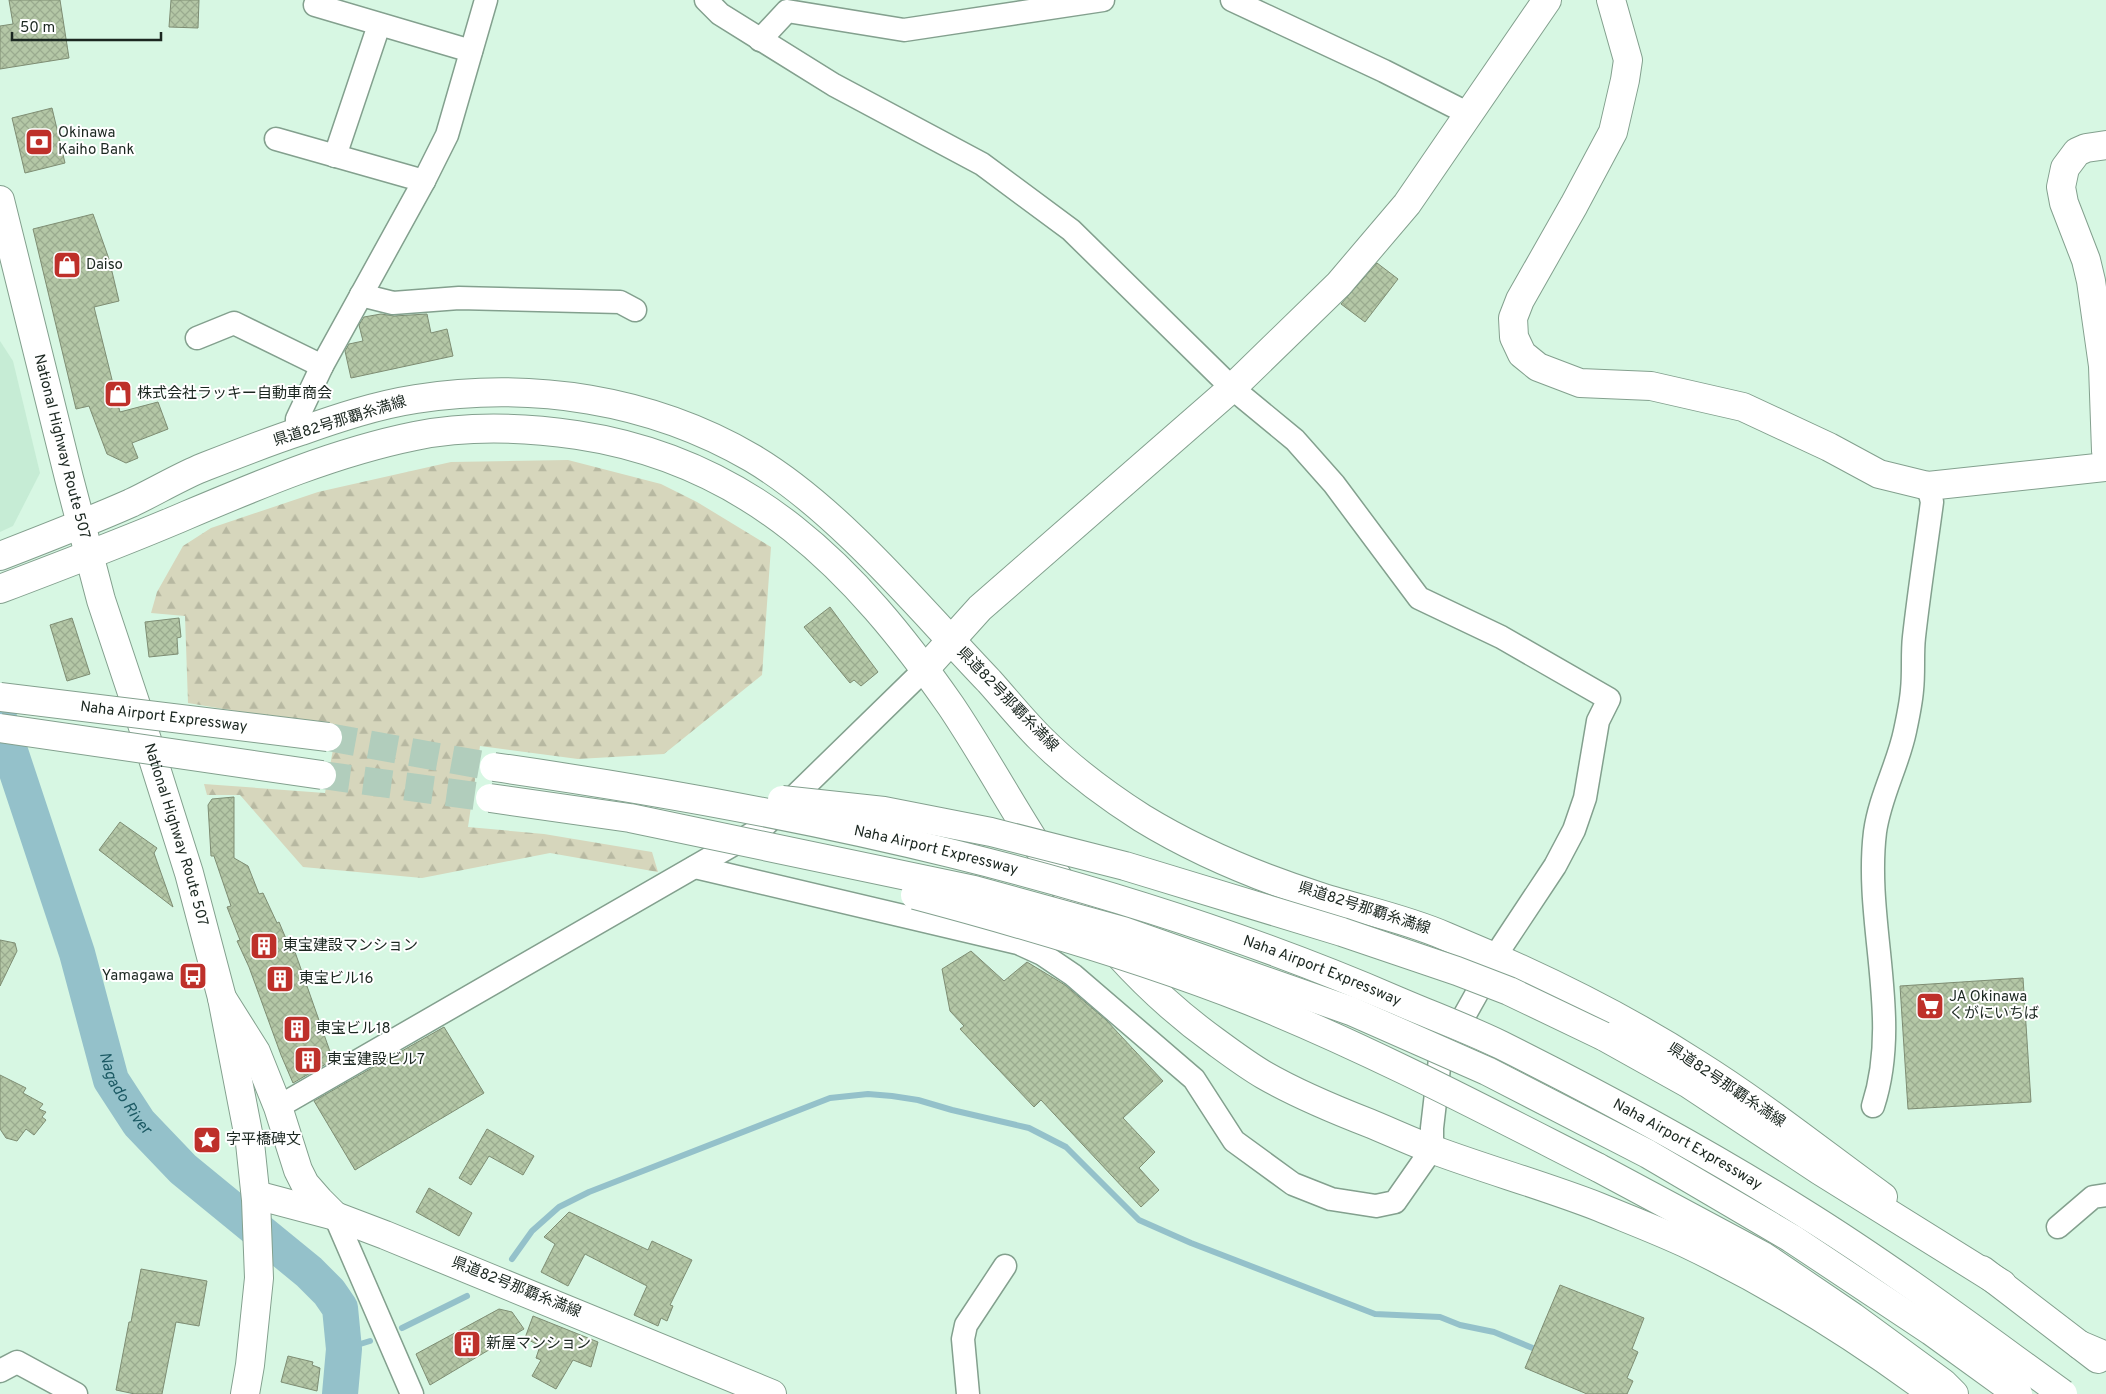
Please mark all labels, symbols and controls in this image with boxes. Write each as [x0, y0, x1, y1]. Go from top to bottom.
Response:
scale bar [12, 10, 161, 42]
text: 50 m [20, 19, 55, 38]
place label: Okinawa Kaiho Bank [58, 124, 134, 160]
bank icon: Okinawa Kaiho Bank [24, 127, 54, 157]
shop icon: Daiso [52, 250, 82, 280]
place label: Daiso [86, 256, 123, 275]
street label: National Highway Route 507 [29, 352, 94, 541]
shop icon: 株式会社ラッキー自動車商会 [103, 379, 133, 409]
place label: 株式会社ラッキー自動車商会 [137, 385, 332, 404]
street label: 県道82号那覇糸満線 [271, 393, 409, 451]
street label: 県道82号那覇糸満線 [952, 644, 1062, 756]
street label: Naha Airport Expressway [79, 697, 249, 737]
street label: National Highway Route 507 [139, 741, 212, 928]
street label: Naha Airport Expressway [852, 822, 1020, 880]
street label: 県道82号那覇糸満線 [1295, 879, 1433, 939]
building icon: 東宝建設マンション [249, 931, 279, 961]
street label: Naha Airport Expressway [1240, 931, 1404, 1011]
place label: 東宝建設マンション [283, 937, 418, 956]
bus stop icon: Yamagawa [178, 961, 208, 991]
building icon: 東宝ビル16 [265, 964, 295, 994]
place label: Yamagawa [102, 967, 174, 986]
place label: 東宝ビル16 [299, 970, 374, 989]
place label: JA Okinawa くがにいちば [1949, 988, 2039, 1024]
supermarket icon: JA Okinawa くがにいちば [1915, 991, 1945, 1021]
building icon: 東宝ビル18 [282, 1014, 312, 1044]
place label: 東宝ビル18 [316, 1020, 391, 1039]
street label: 県道82号那覇糸満線 [1663, 1040, 1789, 1132]
building icon: 東宝建設ビル7 [293, 1045, 323, 1075]
water label: Nagado River [94, 1050, 157, 1141]
place label: 東宝建設ビル7 [327, 1051, 425, 1070]
street label: Naha Airport Expressway [1609, 1095, 1766, 1195]
place icon: 字平橋碑文 [192, 1125, 222, 1155]
place label: 字平橋碑文 [226, 1131, 301, 1150]
street label: 県道82号那覇糸満線 [448, 1253, 584, 1323]
building icon: 新屋マンション [452, 1329, 482, 1359]
place label: 新屋マンション [486, 1335, 591, 1354]

